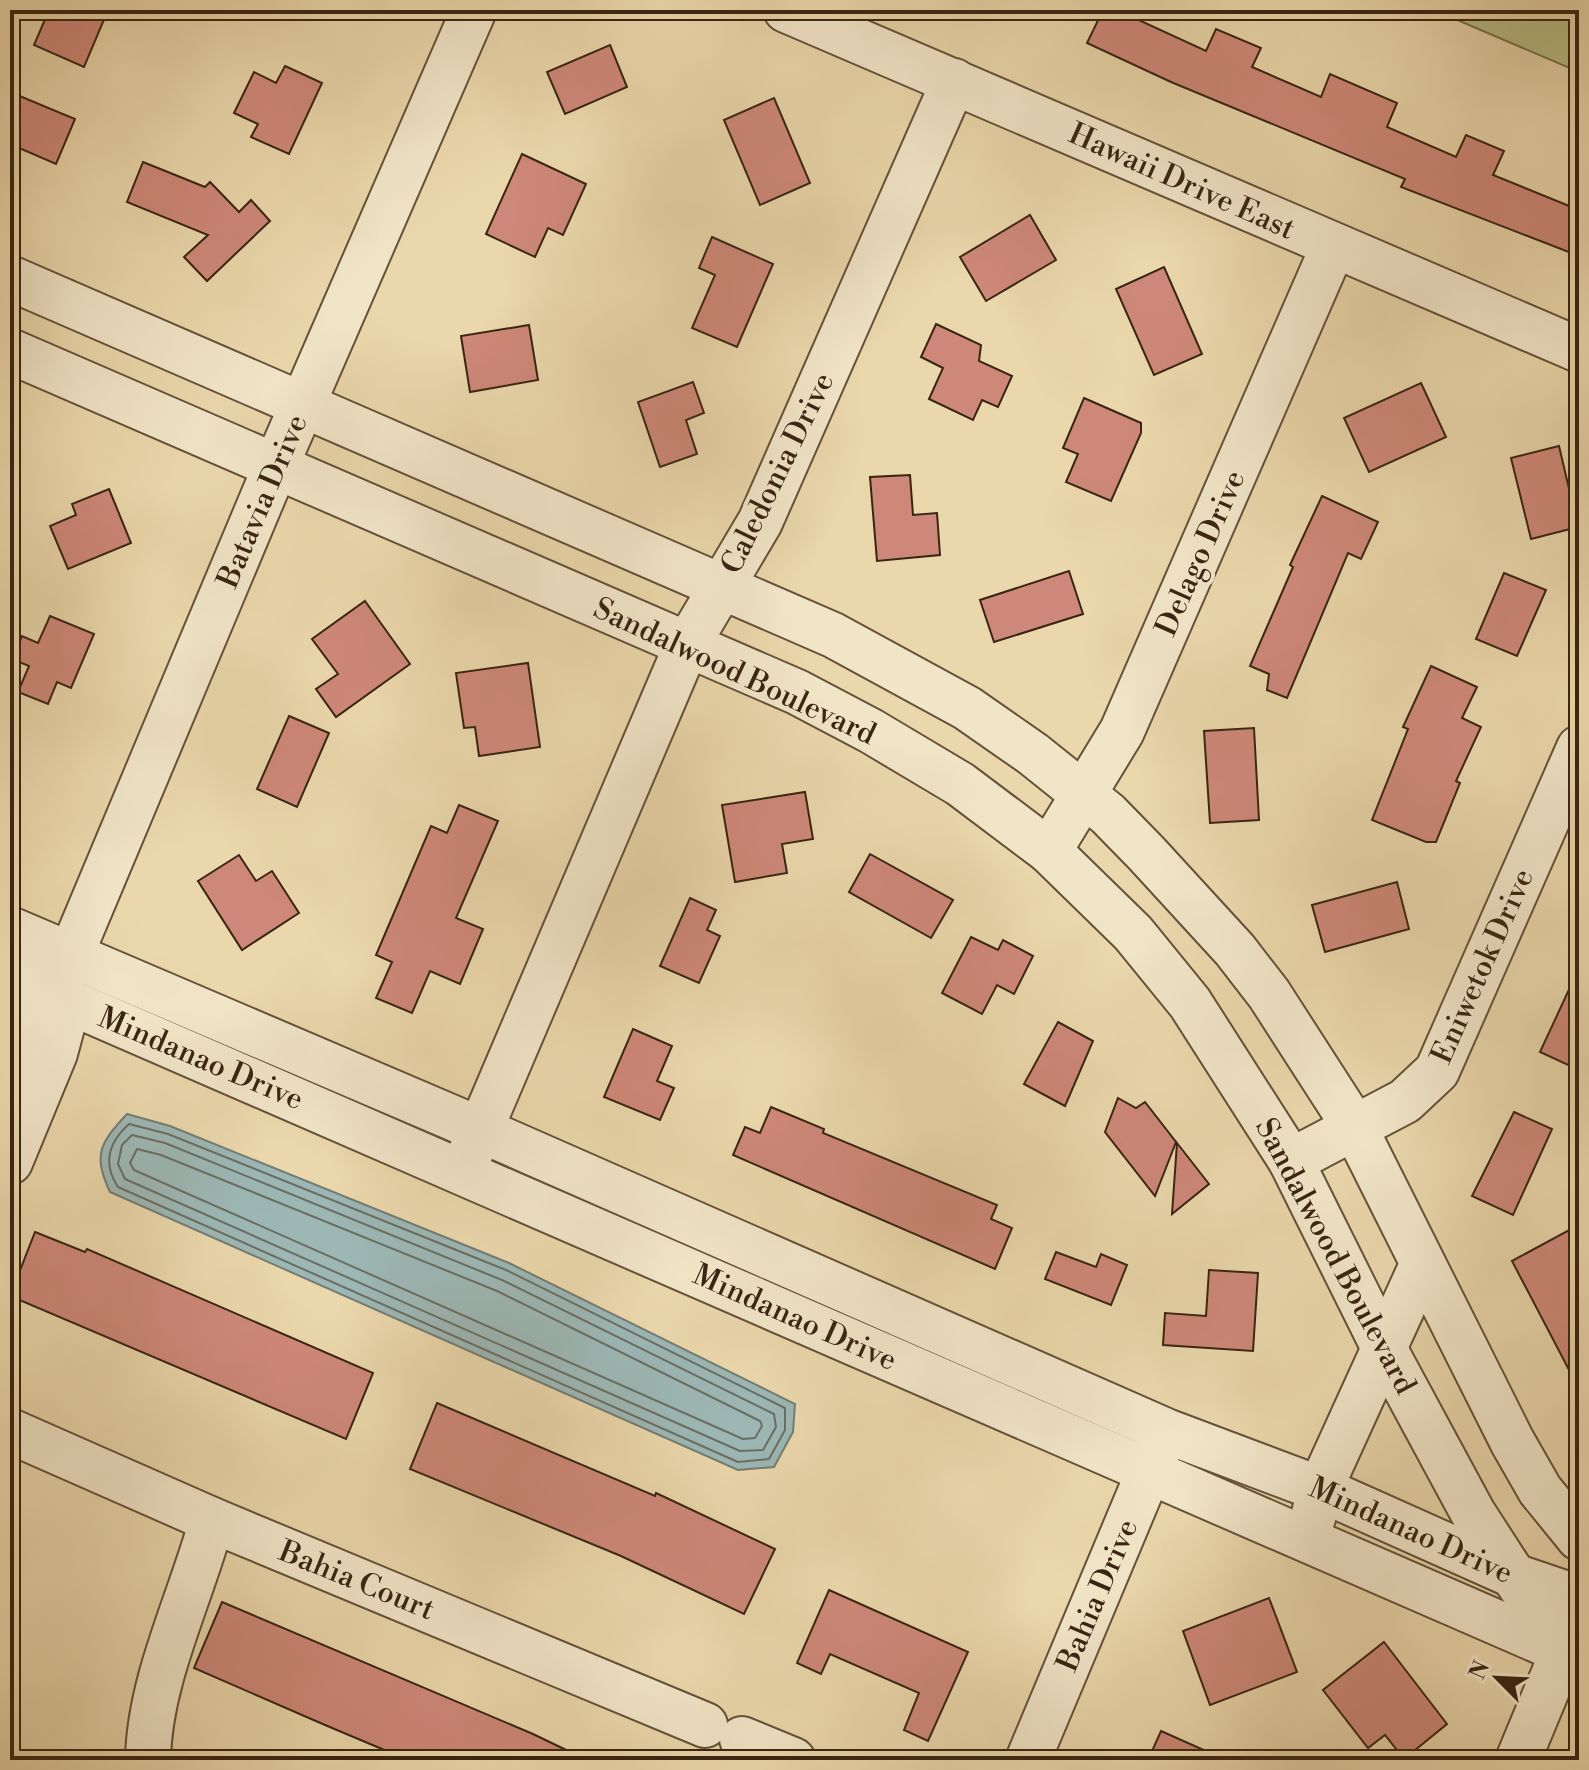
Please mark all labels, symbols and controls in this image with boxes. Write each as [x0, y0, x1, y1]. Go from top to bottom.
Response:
street label: Hawaii Drive East [1063, 115, 1301, 249]
street label: Caledonia Drive [713, 367, 843, 580]
street label: Batavia Drive [209, 409, 317, 595]
street label: Delago Drive [1147, 465, 1254, 642]
street label: Sandalwood Boulevard [587, 590, 882, 754]
street label: Eniwetok Drive [1423, 863, 1543, 1070]
street label: Mindanao Drive [92, 999, 309, 1119]
street label: Sandalwood Boulevard [1246, 1112, 1424, 1401]
street label: Mindanao Drive [687, 1256, 902, 1380]
street label: Mindanao Drive [1303, 1469, 1518, 1593]
street label: Bahia Drive [1048, 1513, 1147, 1678]
street label: Bahia Court [272, 1532, 440, 1629]
north arrow [1457, 1638, 1537, 1718]
text: N [1464, 1656, 1496, 1684]

